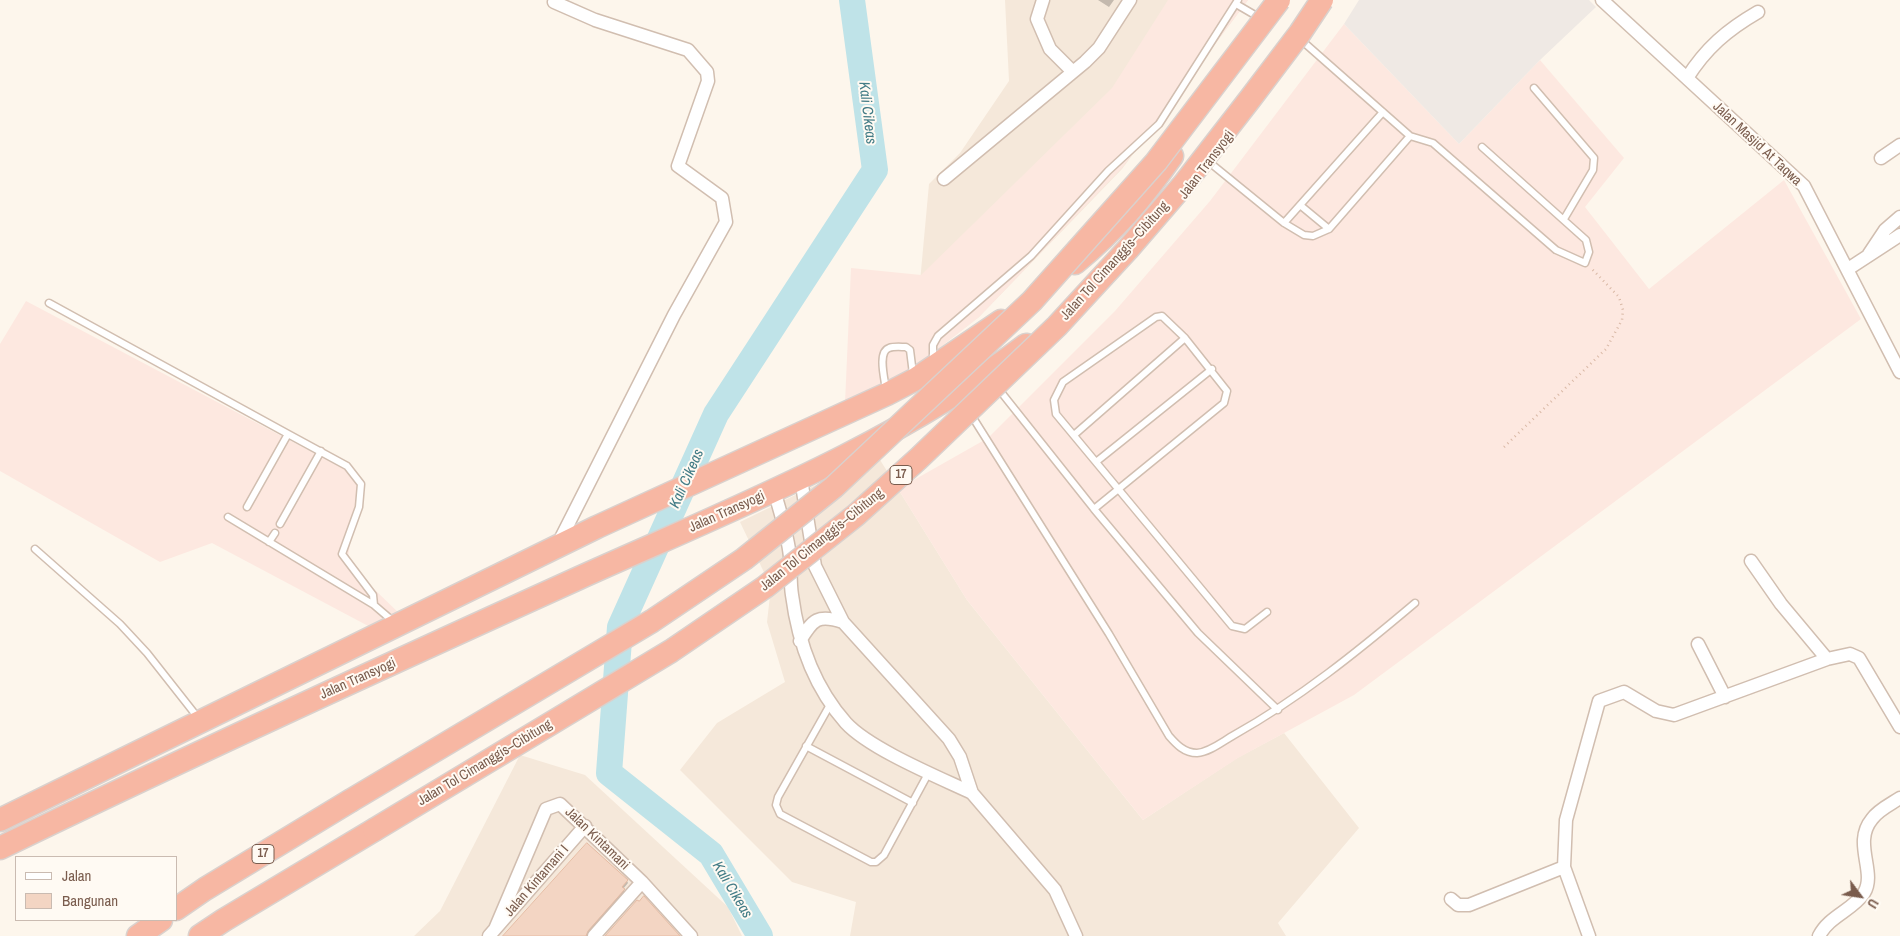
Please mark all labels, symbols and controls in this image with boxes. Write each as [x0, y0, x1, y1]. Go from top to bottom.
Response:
water label: Kali Cikeas [854, 81, 880, 145]
street label: Jalan Masjid At Taqwa [1709, 99, 1805, 189]
street label: Jalan Transyogi [1176, 127, 1238, 203]
street label: Jalan Tol Cimanggis–Cibitung [1057, 198, 1173, 324]
water label: Kali Cikeas [666, 447, 708, 511]
road number: 17 [890, 466, 912, 484]
street label: Jalan Tol Cimanggis–Cibitung [757, 485, 887, 595]
street label: Jalan Transyogi [686, 488, 768, 536]
street label: Jalan Transyogi [317, 655, 399, 703]
street label: Jalan Tol Cimanggis–Cibitung [415, 716, 555, 810]
street label: Jalan Kintamani [561, 804, 633, 874]
street label: Jalan Kintamani I [501, 842, 573, 920]
road number: 17 [252, 844, 274, 864]
legend [15, 856, 178, 921]
water label: Kali Cikeas [708, 858, 756, 922]
text: Jalan [62, 865, 91, 886]
north arrow [1835, 871, 1885, 921]
text: Bangunan [62, 890, 118, 911]
text: U [1863, 896, 1883, 912]

